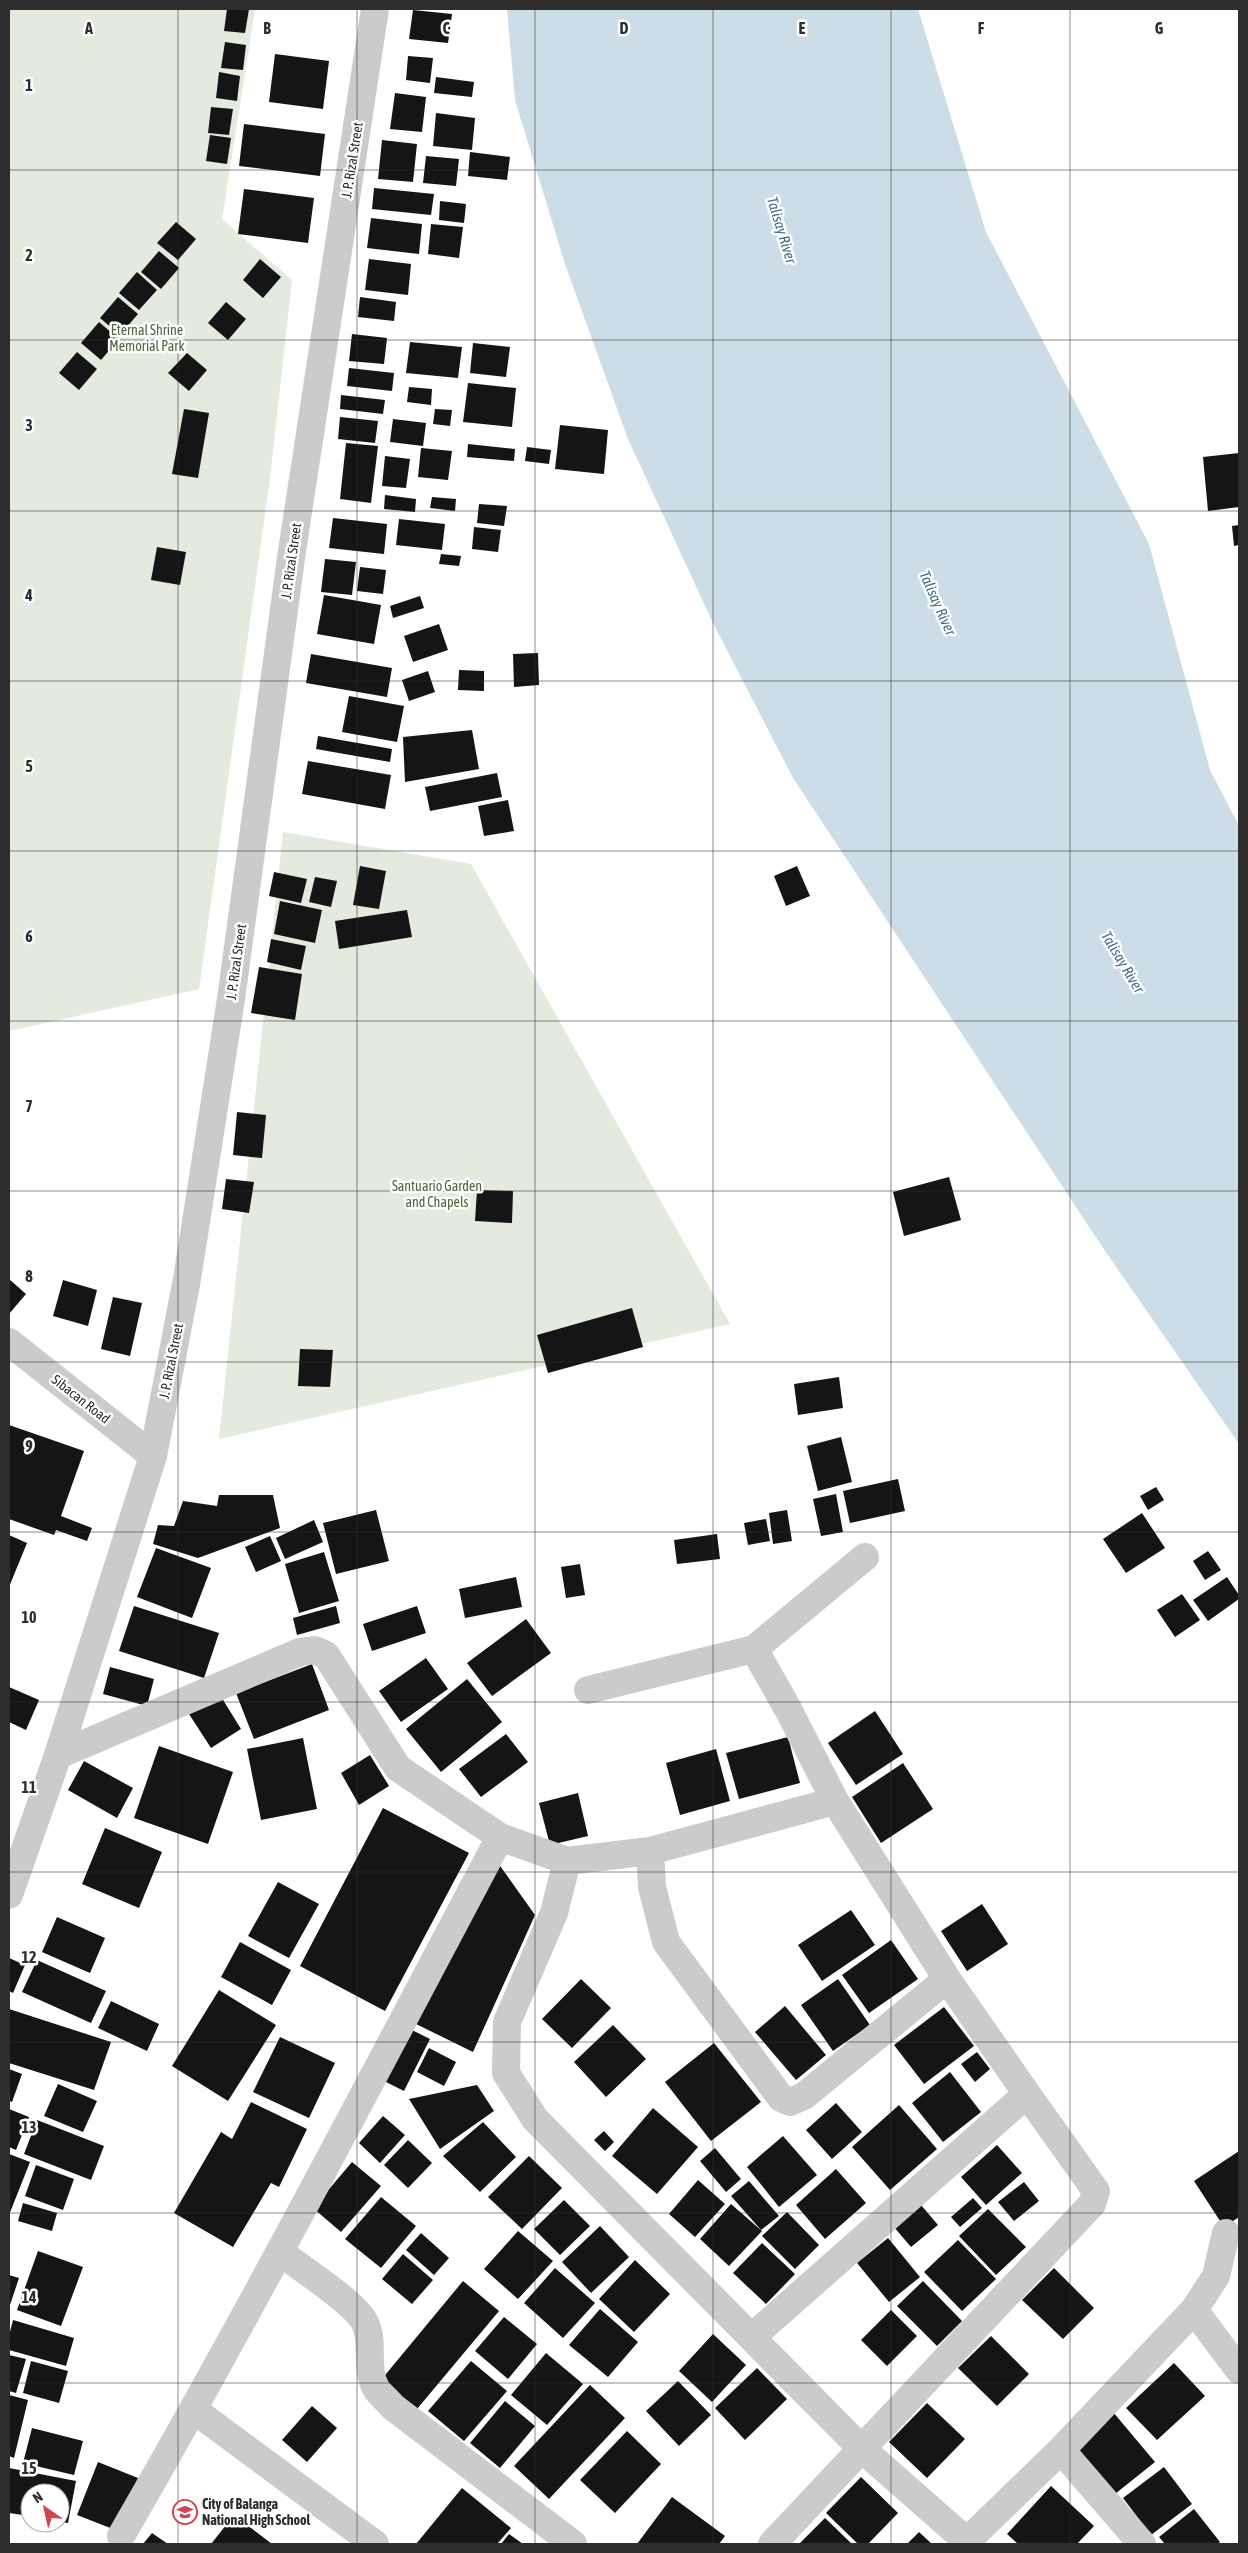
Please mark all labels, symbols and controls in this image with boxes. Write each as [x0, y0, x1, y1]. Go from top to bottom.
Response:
text: A [84, 19, 93, 37]
text: B [263, 19, 271, 37]
text: C [442, 19, 450, 37]
text: D [620, 19, 629, 37]
text: E [799, 19, 806, 37]
text: F [978, 19, 985, 37]
text: G [1155, 19, 1164, 37]
text: 1 [25, 76, 33, 94]
street label: J. P. Rizal Street [338, 121, 366, 199]
water label: Talisay River [764, 195, 800, 266]
text: 2 [25, 246, 33, 264]
park label: Eternal Shrine Memorial Park [109, 322, 185, 354]
text: 3 [25, 416, 33, 434]
street label: J. P. Rizal Street [278, 522, 304, 600]
water label: Talisay River [916, 568, 960, 638]
text: 4 [24, 586, 33, 604]
text: 5 [25, 757, 33, 775]
street label: J. P. Rizal Street [223, 923, 249, 1001]
text: 6 [25, 927, 33, 945]
water label: Talisay River [1098, 928, 1148, 996]
text: 7 [25, 1097, 33, 1115]
park label: Santuario Garden and Chapels [392, 1178, 482, 1210]
text: 8 [25, 1267, 33, 1285]
street label: J. P. Rizal Street [156, 1322, 186, 1400]
street label: Sibacan Road [49, 1371, 113, 1427]
text: 9 [25, 1437, 33, 1455]
text: 10 [21, 1608, 37, 1626]
text: 11 [21, 1778, 37, 1796]
text: 12 [21, 1948, 37, 1966]
text: 13 [21, 2118, 37, 2136]
text: 14 [21, 2288, 37, 2306]
text: 15 [21, 2459, 37, 2477]
north arrow [20, 2483, 70, 2533]
text: N [30, 2488, 46, 2506]
place label: City of Balanga National High School [202, 2496, 311, 2528]
school or university icon: City of Balanga National High School [172, 2499, 198, 2525]

